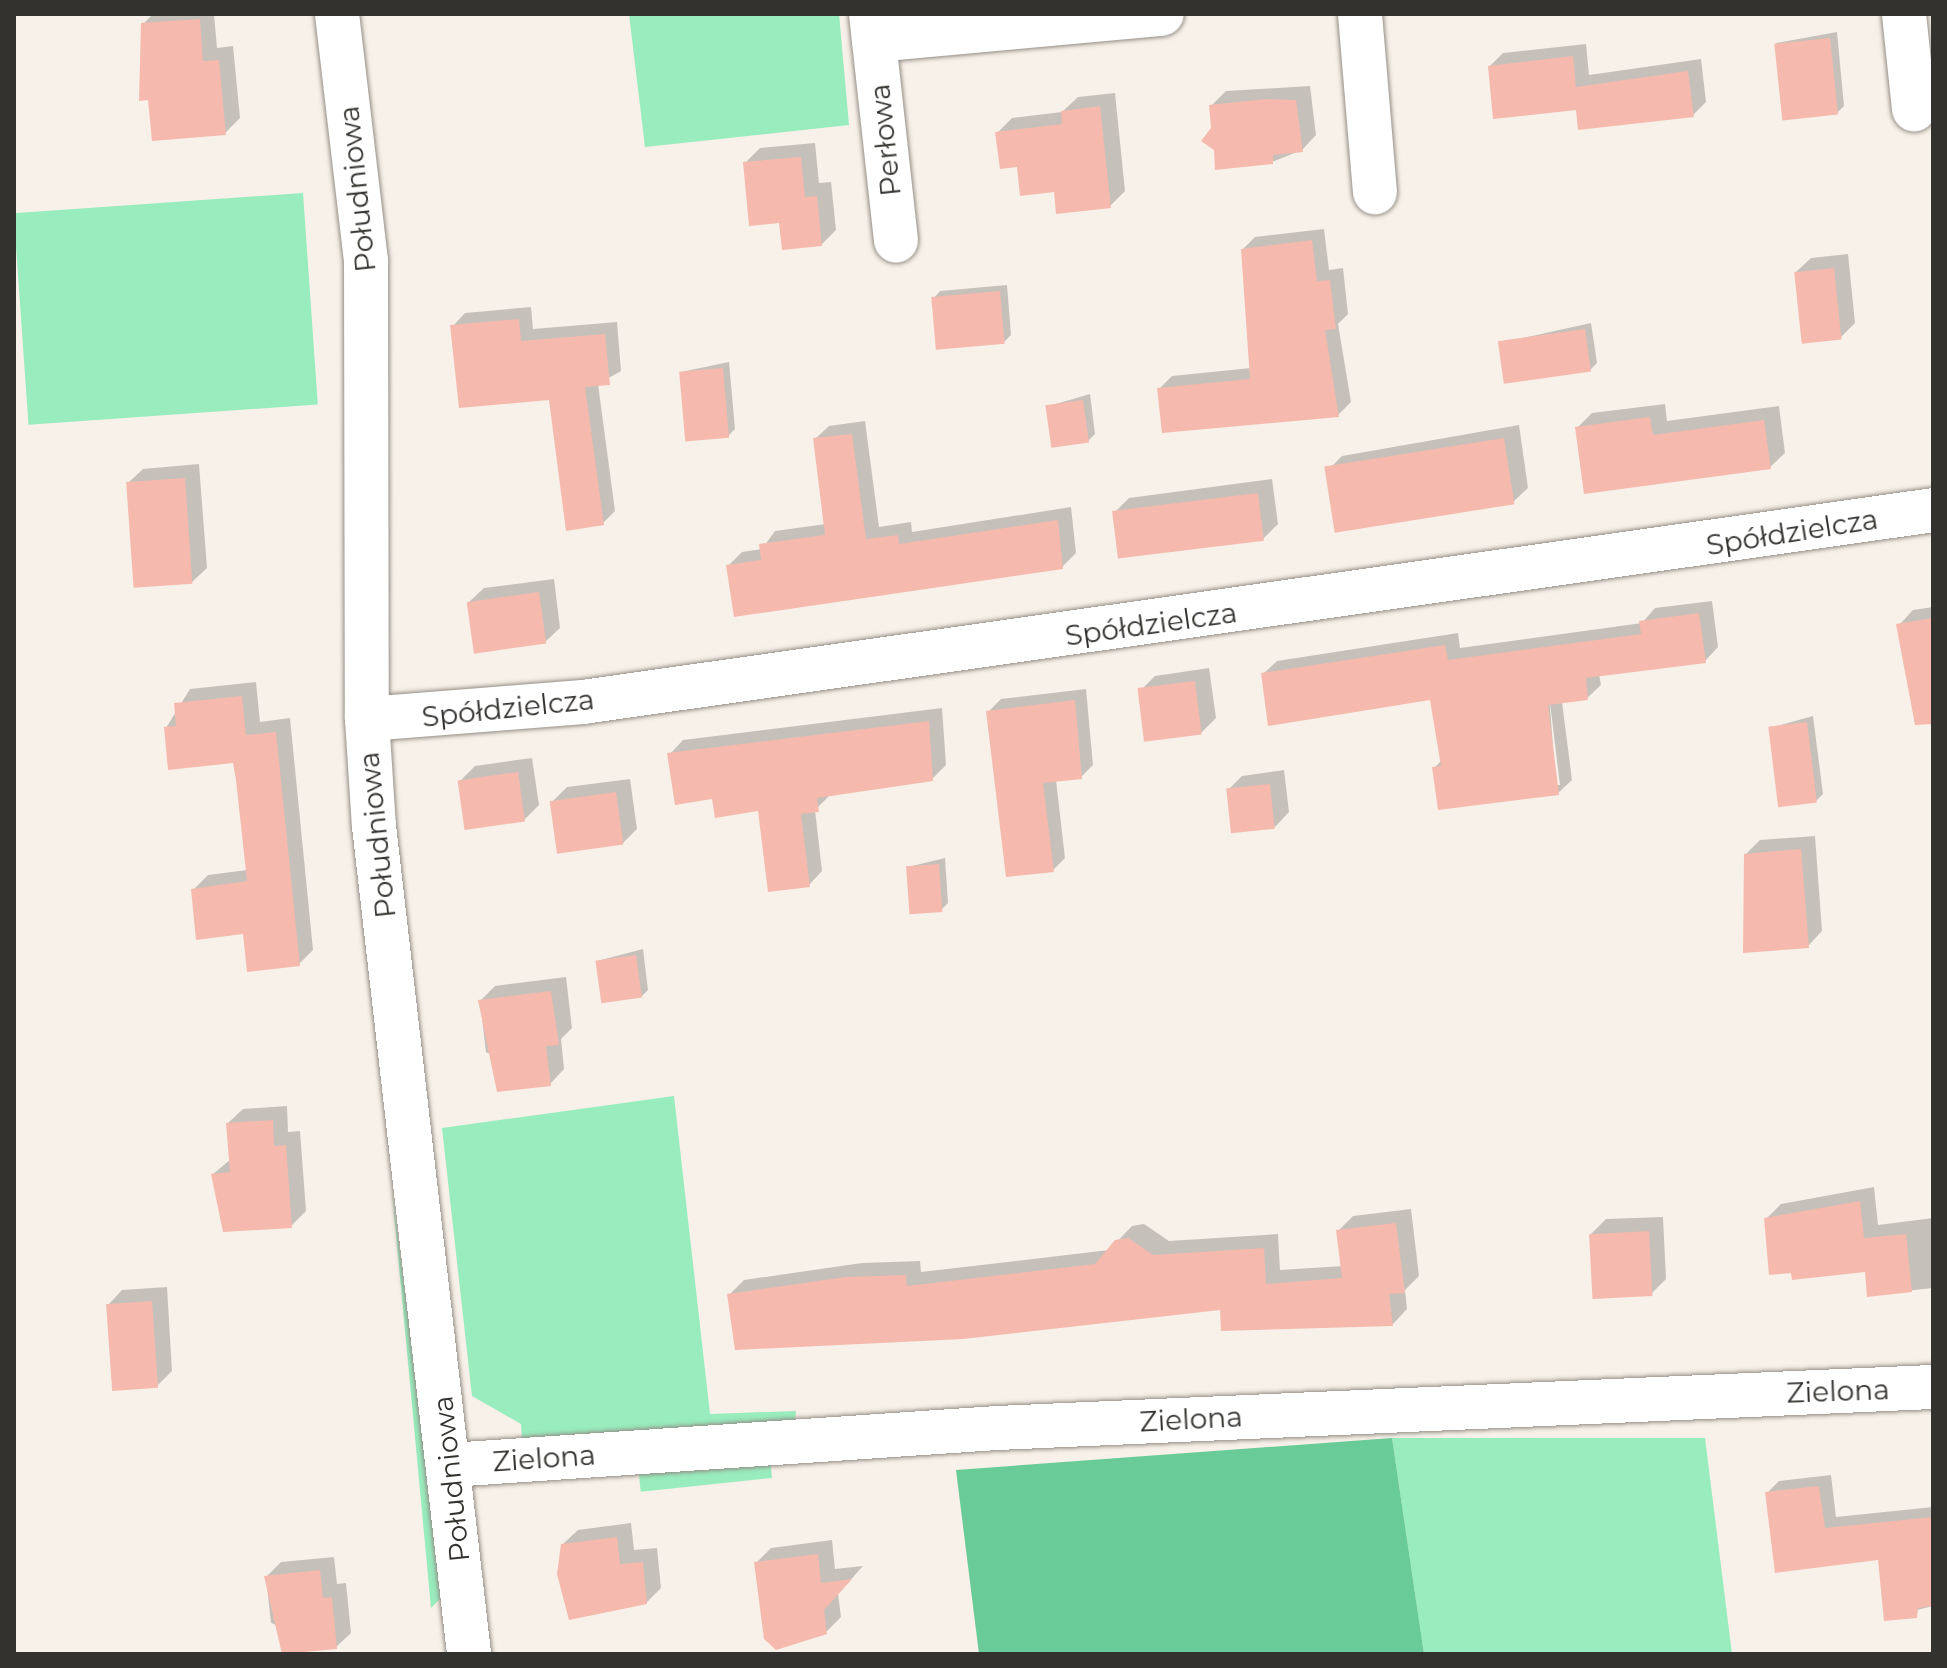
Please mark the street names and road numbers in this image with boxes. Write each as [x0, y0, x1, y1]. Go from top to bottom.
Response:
street label: Perłowa [862, 82, 908, 198]
street label: Południowa [332, 104, 382, 274]
street label: Spółdzielcza [1704, 502, 1880, 562]
street label: Spółdzielcza [1063, 595, 1239, 653]
street label: Spółdzielcza [420, 682, 596, 734]
street label: Południowa [352, 750, 402, 920]
street label: Zielona [1786, 1372, 1890, 1410]
street label: Południowa [426, 1394, 476, 1564]
street label: Zielona [1139, 1400, 1243, 1438]
street label: Zielona [491, 1438, 597, 1478]

